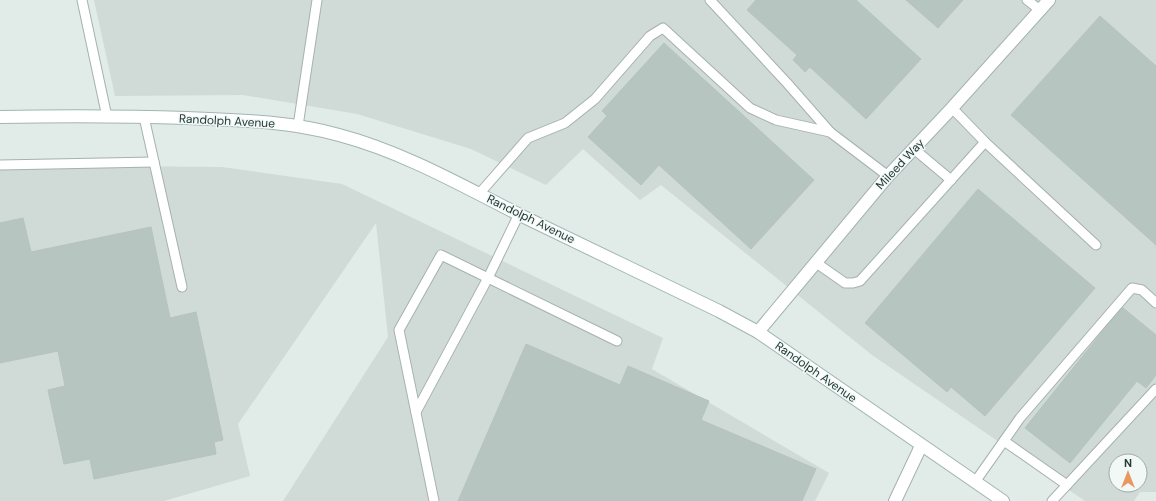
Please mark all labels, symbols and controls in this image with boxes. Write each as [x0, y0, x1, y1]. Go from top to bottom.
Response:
street label: Randolph Avenue [179, 110, 276, 132]
street label: Mileed Way [872, 135, 928, 193]
street label: Randolph Avenue [484, 191, 578, 247]
street label: Randolph Avenue [772, 338, 860, 406]
north arrow [1108, 453, 1148, 493]
text: N [1124, 456, 1132, 470]

